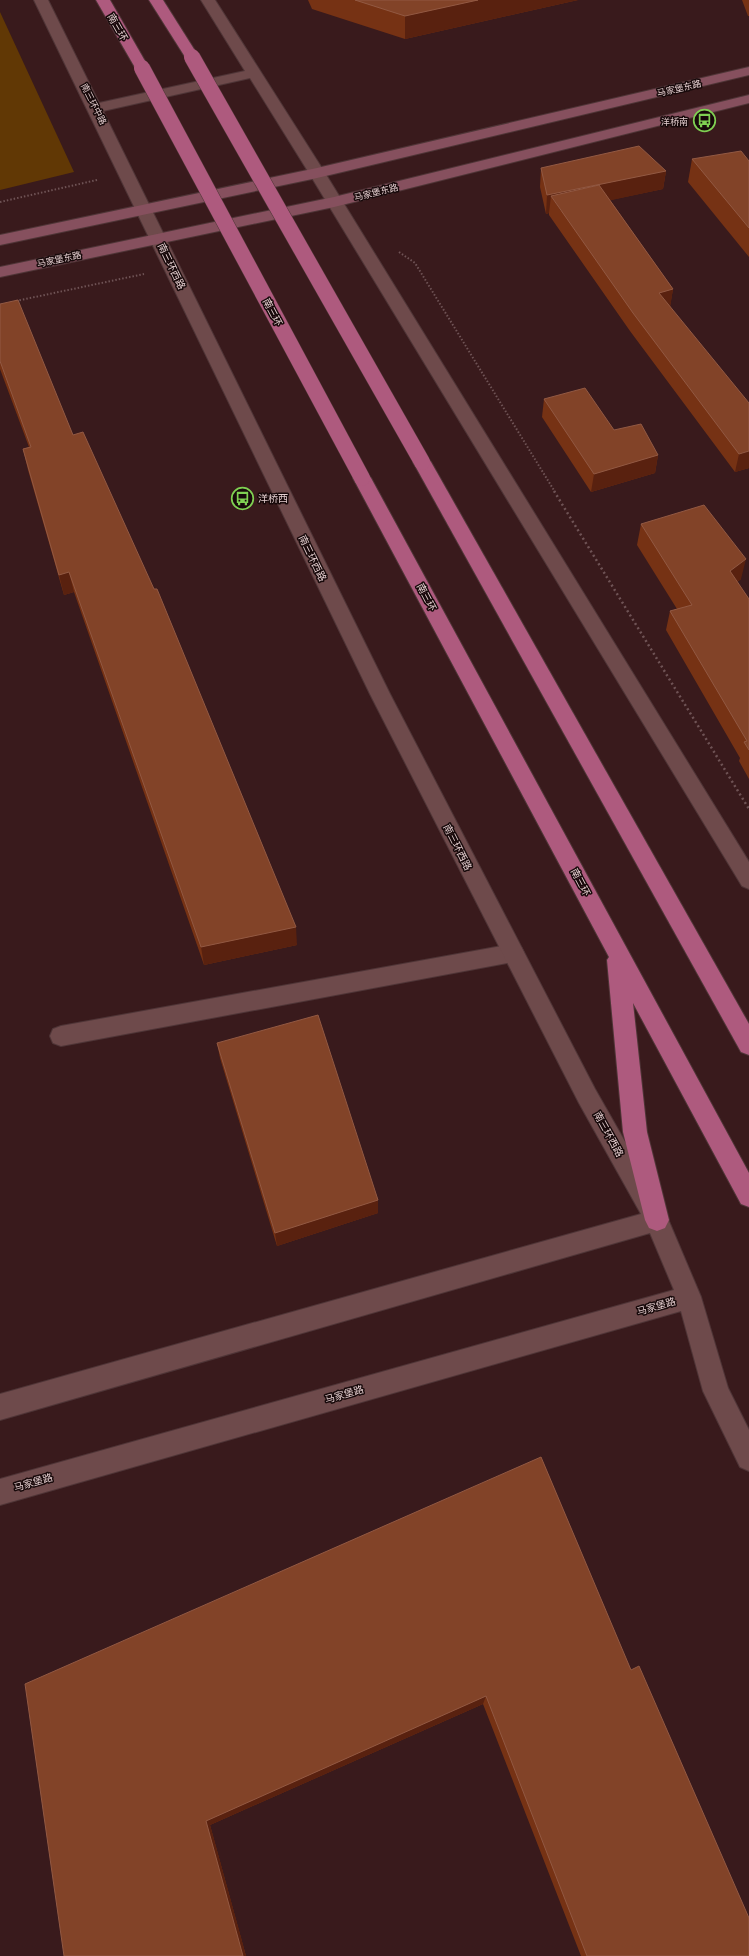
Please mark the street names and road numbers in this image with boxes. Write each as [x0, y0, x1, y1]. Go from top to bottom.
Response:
street label: 南三环 [105, 11, 131, 43]
street label: 马家堡东路 [656, 78, 702, 98]
street label: 南三环中路 [79, 81, 109, 127]
street label: 马家堡东路 [353, 181, 399, 203]
street label: 南三环西路 [156, 241, 188, 291]
street label: 马家堡东路 [36, 249, 82, 269]
street label: 南三环 [261, 296, 285, 328]
street label: 南三环西路 [297, 533, 329, 583]
street label: 南三环 [415, 581, 439, 613]
street label: 南三环西路 [441, 822, 475, 872]
street label: 南三环 [569, 866, 593, 898]
street label: 南三环西路 [592, 1109, 626, 1159]
street label: 马家堡路 [635, 1295, 677, 1317]
street label: 马家堡路 [323, 1383, 365, 1405]
street label: 马家堡路 [12, 1471, 54, 1493]

